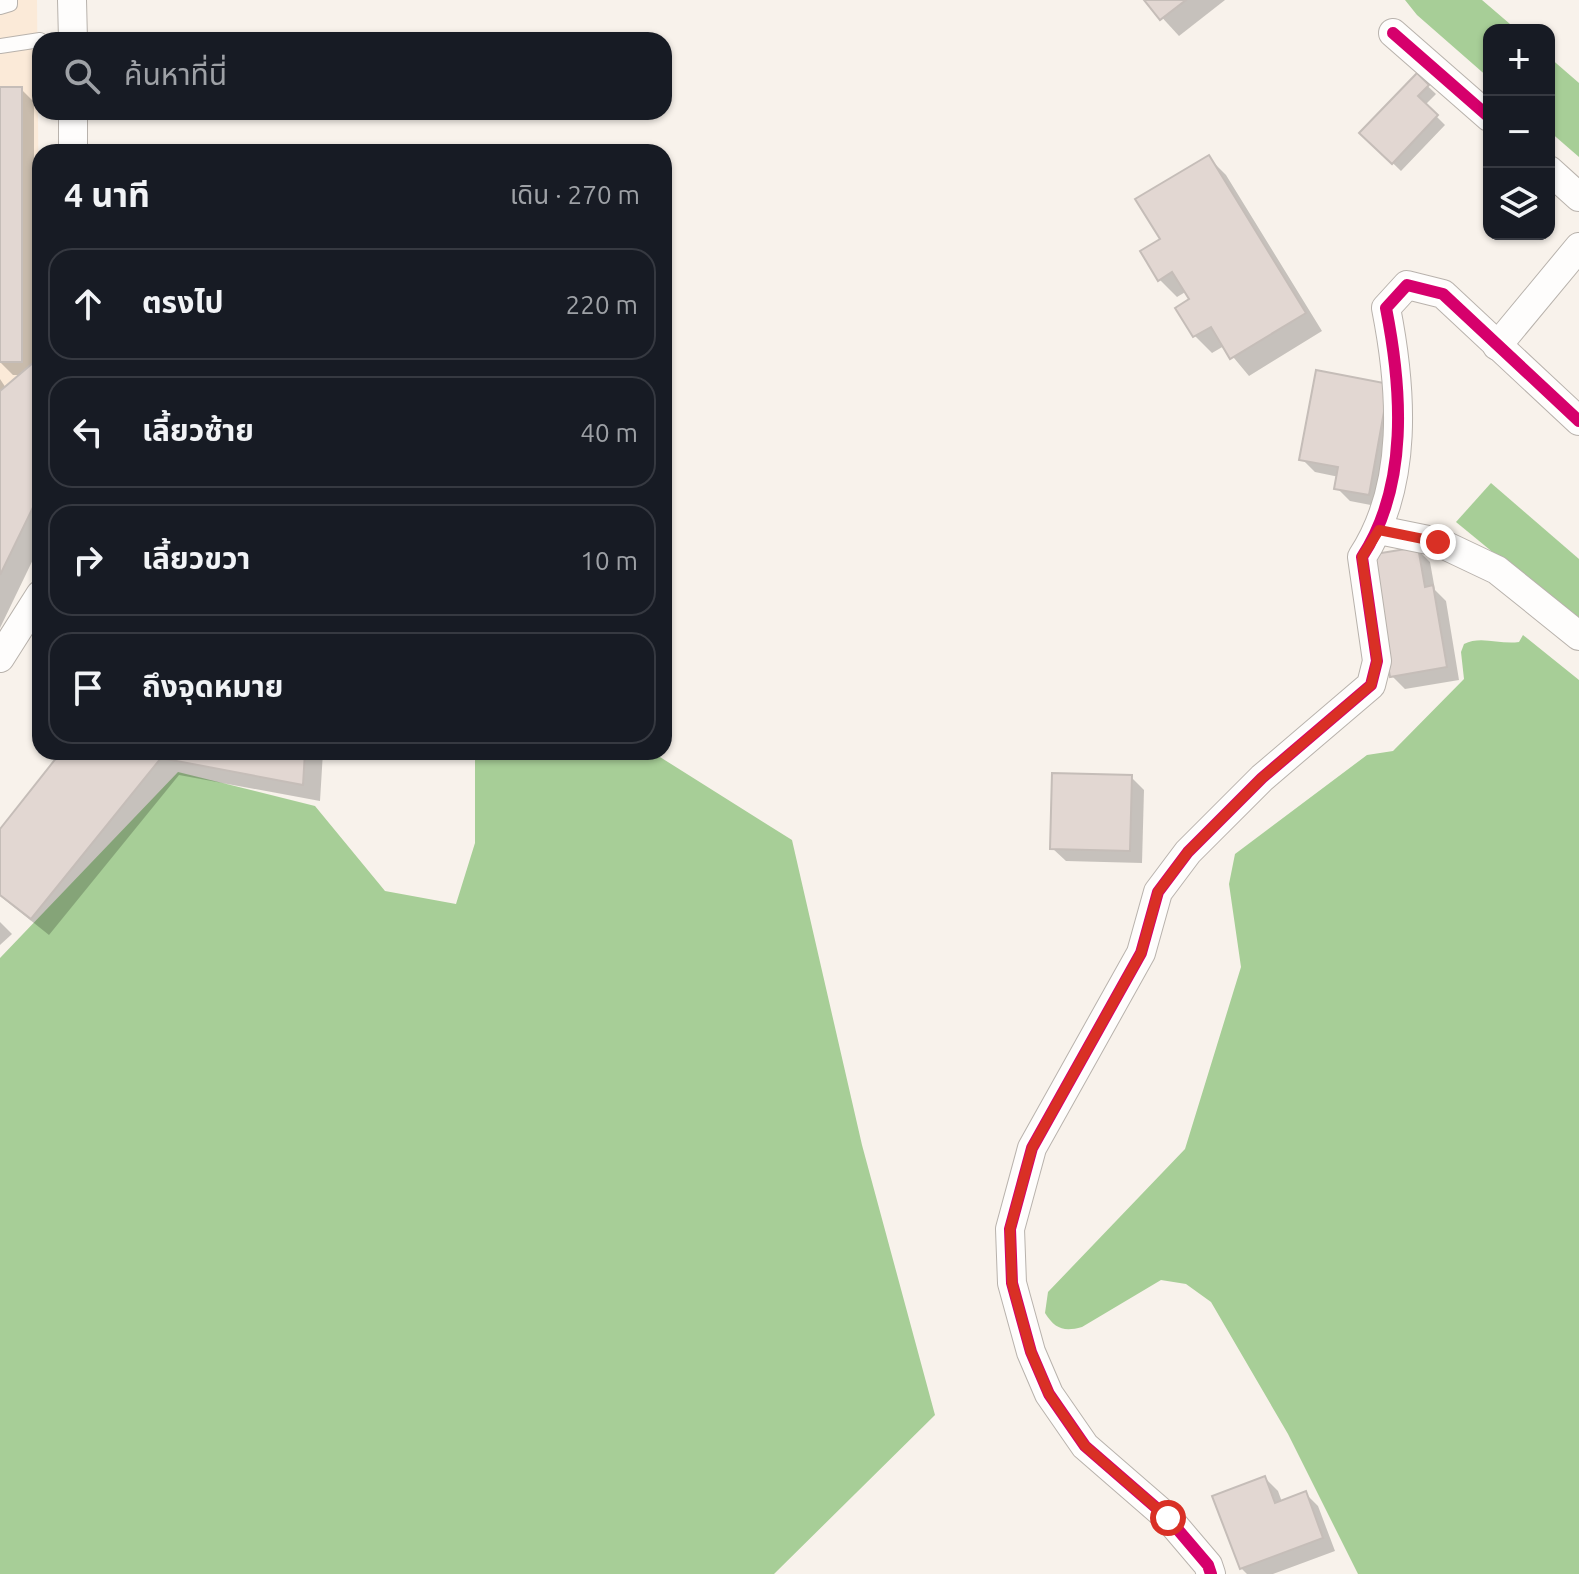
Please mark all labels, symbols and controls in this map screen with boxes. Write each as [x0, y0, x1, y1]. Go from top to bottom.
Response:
map controls [1483, 24, 1555, 240]
button: + [1483, 24, 1555, 96]
search box [32, 32, 672, 120]
icon: search [60, 54, 104, 98]
text: ค้นหาที่นี่ [124, 57, 227, 91]
button: − [1483, 96, 1555, 168]
button: layers [1483, 168, 1555, 240]
text: 4 นาที [64, 175, 150, 213]
text: เดิน · 270 m [510, 180, 640, 209]
icon: ahead [66, 282, 110, 326]
text: ตรงไป [142, 285, 224, 319]
text: 220 m [566, 290, 638, 319]
icon: left [66, 410, 110, 454]
text: เลี้ยวซ้าย [142, 413, 254, 447]
text: 40 m [580, 418, 638, 447]
route end [1420, 524, 1456, 560]
icon: right [66, 538, 110, 582]
text: เลี้ยวขวา [142, 541, 250, 575]
text: 10 m [580, 546, 638, 575]
icon: arrive [66, 666, 110, 710]
text: ถึงจุดหมาย [142, 669, 283, 703]
route start [1150, 1500, 1186, 1536]

